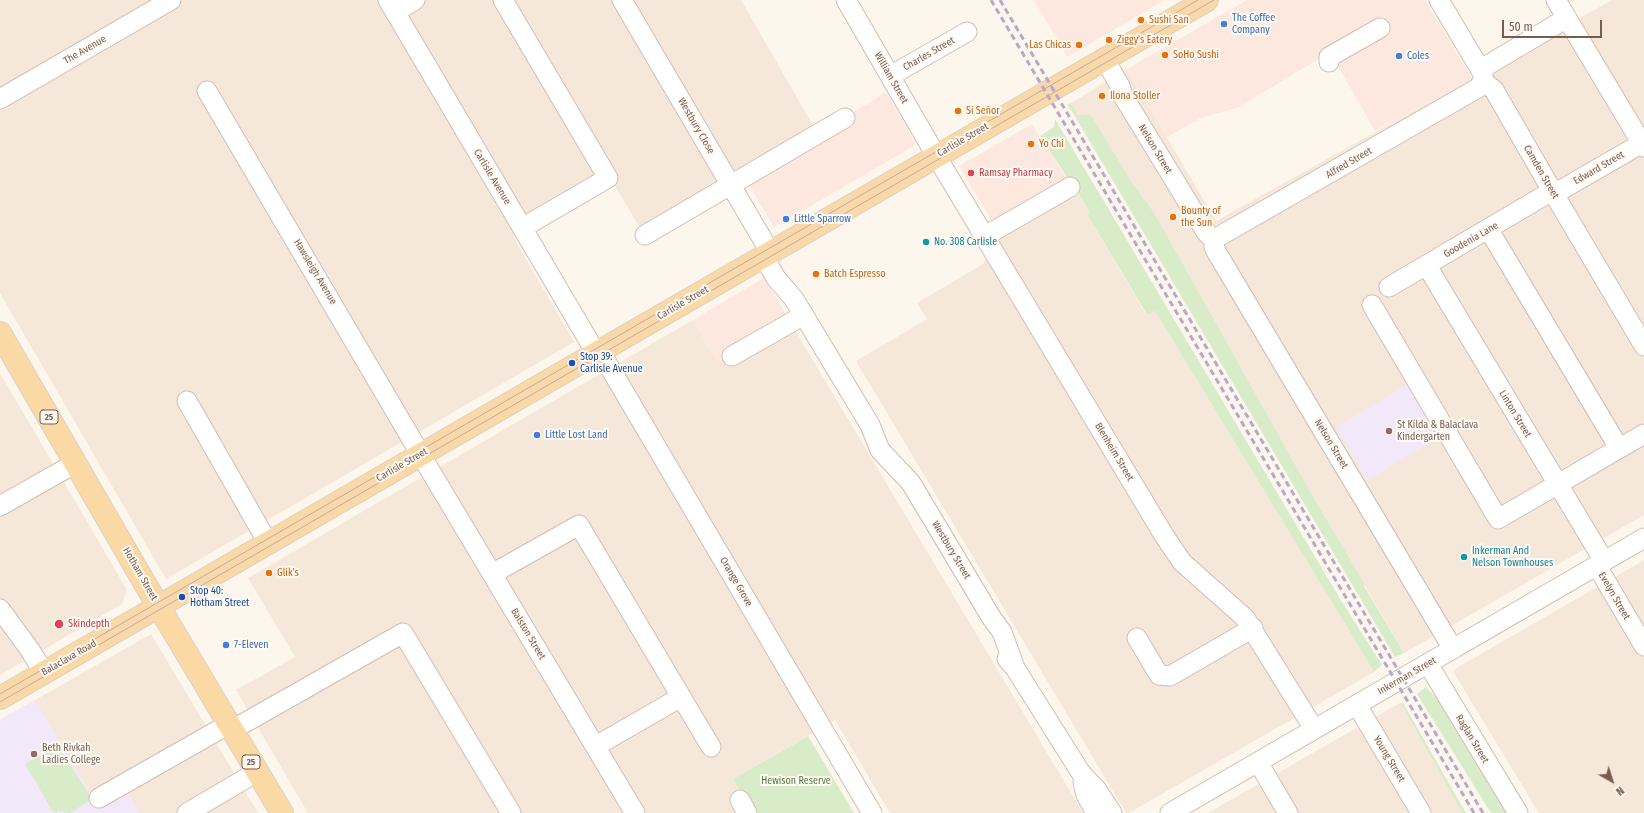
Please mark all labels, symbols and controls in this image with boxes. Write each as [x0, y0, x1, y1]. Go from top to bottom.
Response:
place label: The Coffee Company [1232, 12, 1275, 36]
scale bar [1504, 12, 1604, 38]
place label: Sushi San [1149, 14, 1189, 26]
marker: Sushi San [1136, 15, 1146, 25]
marker: The Coffee Company [1219, 19, 1229, 29]
text: 50 m [1509, 20, 1533, 34]
street label: The Avenue [62, 33, 108, 67]
street label: Charles Street [901, 34, 957, 74]
place label: Ziggy's Eatery [1117, 34, 1172, 46]
marker: Ziggy's Eatery [1104, 35, 1114, 45]
place label: Las Chicas [1029, 39, 1071, 51]
marker: Las Chicas [1074, 40, 1084, 50]
place label: SoHo Sushi [1173, 49, 1219, 61]
street label: William Street [871, 50, 911, 106]
marker: SoHo Sushi [1160, 50, 1170, 60]
place label: Coles [1407, 50, 1429, 62]
marker: Coles [1394, 51, 1404, 61]
place label: Ilona Stoller [1110, 90, 1160, 102]
marker: Ilona Stoller [1097, 91, 1107, 101]
street label: Westbury Close [675, 96, 717, 156]
place label: Si Señor [966, 105, 1000, 117]
marker: Si Señor [953, 106, 963, 116]
street label: Carlisle Street [935, 120, 991, 160]
street label: Nelson Street [1136, 122, 1174, 176]
place label: Yo Chi [1039, 138, 1064, 150]
marker: Yo Chi [1026, 139, 1036, 149]
street label: Camden Street [1521, 143, 1561, 201]
street label: Alfred Street [1324, 145, 1374, 181]
street label: Carlisle Avenue [471, 147, 513, 207]
street label: Edward Street [1571, 149, 1627, 187]
place label: Ramsay Pharmacy [979, 167, 1053, 179]
marker: Ramsay Pharmacy [966, 168, 976, 178]
place label: Bounty of the Sun [1181, 205, 1221, 228]
marker: Bounty of the Sun [1168, 212, 1178, 222]
place label: Little Sparrow [794, 213, 851, 225]
marker: Little Sparrow [781, 214, 791, 224]
street label: Goodenia Lane [1442, 220, 1500, 260]
place label: No. 308 Carlisle [934, 236, 997, 248]
street label: Hawsleigh Avenue [291, 237, 339, 307]
marker: No. 308 Carlisle [921, 237, 931, 247]
place label: Batch Espresso [824, 268, 885, 280]
marker: Batch Espresso [811, 269, 821, 279]
street label: Carlisle Street [655, 283, 711, 323]
place label: Stop 39: Carlisle Avenue [580, 351, 643, 374]
marker: Stop 39: Carlisle Avenue [567, 358, 577, 368]
street label: Linton Street [1496, 388, 1534, 440]
road number: 25 [40, 410, 58, 424]
street label: Nelson Street [1312, 417, 1350, 471]
place label: St Kilda & Balaclava Kindergarten [1397, 419, 1478, 442]
street label: Blenheim Street [1092, 421, 1136, 483]
marker: St Kilda & Balaclava Kindergarten [1384, 426, 1394, 436]
place label: Little Lost Land [545, 429, 608, 441]
marker: Little Lost Land [532, 430, 542, 440]
street label: Carlisle Street [374, 445, 430, 485]
street label: Westbury Street [929, 519, 973, 581]
street label: Hotham Street [120, 545, 160, 603]
place label: Inkerman And Nelson Townhouses [1472, 545, 1553, 568]
marker: Inkerman And Nelson Townhouses [1459, 552, 1469, 562]
street label: Orange Grove [717, 555, 755, 609]
place label: Glik’s [277, 567, 299, 579]
marker: Glik’s [264, 568, 274, 578]
street label: Evelyn Street [1596, 570, 1632, 622]
place label: Stop 40: Hotham Street [190, 585, 249, 608]
marker: Stop 40: Hotham Street [177, 592, 187, 602]
street label: Balston Street [508, 606, 548, 662]
marker: Skindepth [53, 618, 65, 630]
place label: Skindepth [68, 618, 110, 630]
street label: Balaclava Road [39, 637, 99, 679]
place label: 7-Eleven [234, 639, 268, 651]
marker: 7-Eleven [221, 640, 231, 650]
street label: Inkerman Street [1376, 654, 1438, 698]
street label: Raglan Street [1453, 713, 1491, 765]
street label: Young Street [1371, 734, 1407, 784]
place label: Beth Rivkah Ladies College [42, 742, 100, 766]
marker: Beth Rivkah Ladies College [29, 749, 39, 759]
road number: 25 [242, 755, 260, 769]
north arrow [1592, 761, 1632, 801]
park label: Hewison Reserve [761, 775, 831, 787]
text: N [1613, 784, 1627, 798]

